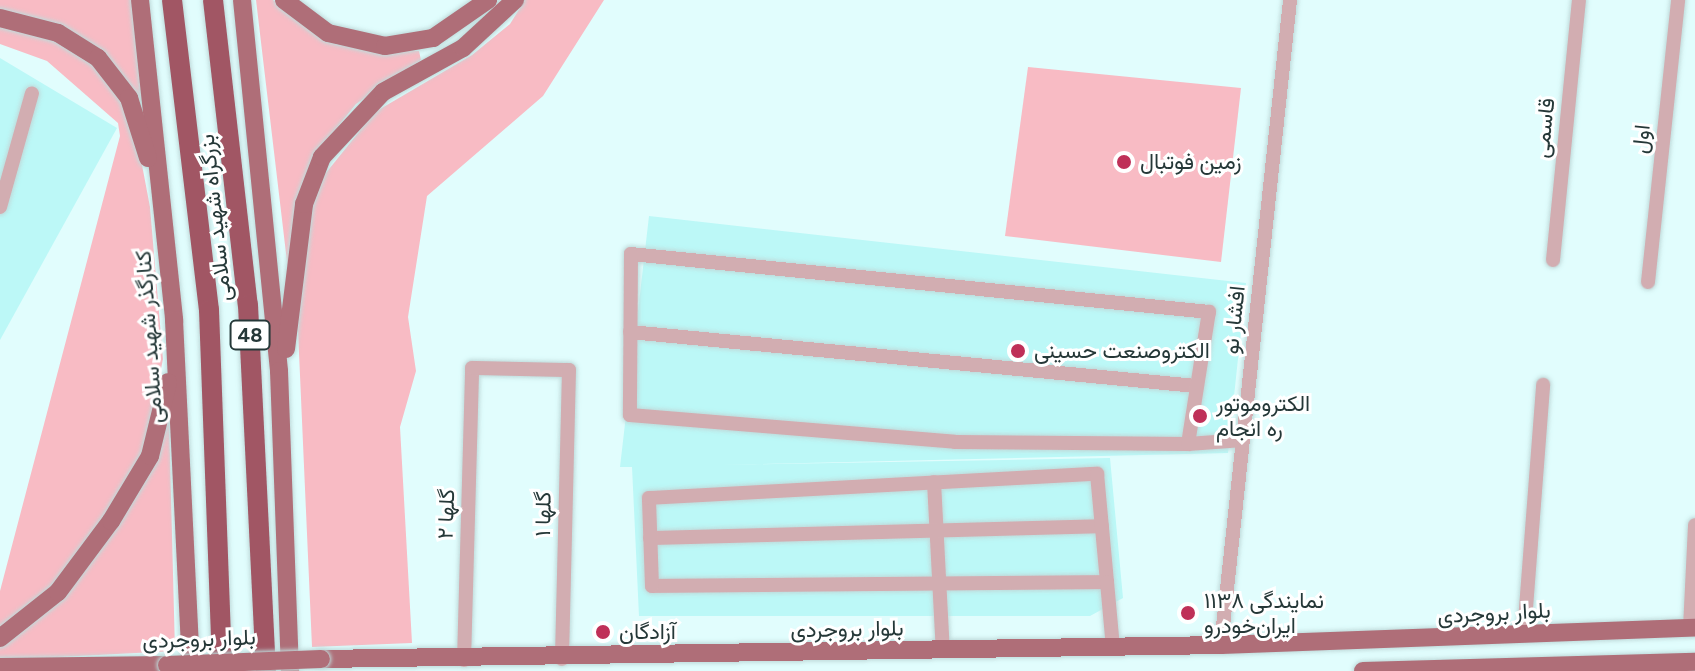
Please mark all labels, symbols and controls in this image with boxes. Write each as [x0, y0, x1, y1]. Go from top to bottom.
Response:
street label: قاسمی [1528, 97, 1560, 159]
street label: اول [1626, 123, 1656, 155]
street label: بزرگراه شهید سلامی [193, 133, 237, 303]
place label: زمین فوتبال [1140, 149, 1242, 175]
marker: زمین فوتبال [1115, 153, 1133, 171]
street label: کنارگذر شهید سلامی [130, 250, 168, 424]
street label: افشار نو [1217, 285, 1251, 355]
road number: 48 [228, 319, 272, 351]
place label: الکتروصنعت حسینی [1034, 338, 1210, 364]
marker: الکتروصنعت حسینی [1009, 342, 1027, 360]
place label: الکتروموتور ره انجام [1216, 390, 1310, 442]
marker: الکتروموتور ره انجام [1191, 407, 1209, 425]
street label: گلها ۲ [432, 488, 460, 540]
street label: گلها ۱ [529, 491, 557, 537]
place label: نمایندگی ۱۱۳۸ ایران‌خودرو [1204, 587, 1324, 638]
street label: بلوار بروجردی [1437, 597, 1551, 629]
marker: نمایندگی ۱۱۳۸ ایران‌خودرو [1179, 604, 1197, 622]
street label: بلوار بروجردی [790, 615, 904, 643]
place label: آزادگان [619, 619, 676, 645]
marker: آزادگان [594, 623, 612, 641]
street label: بلوار بروجردی [142, 624, 256, 654]

